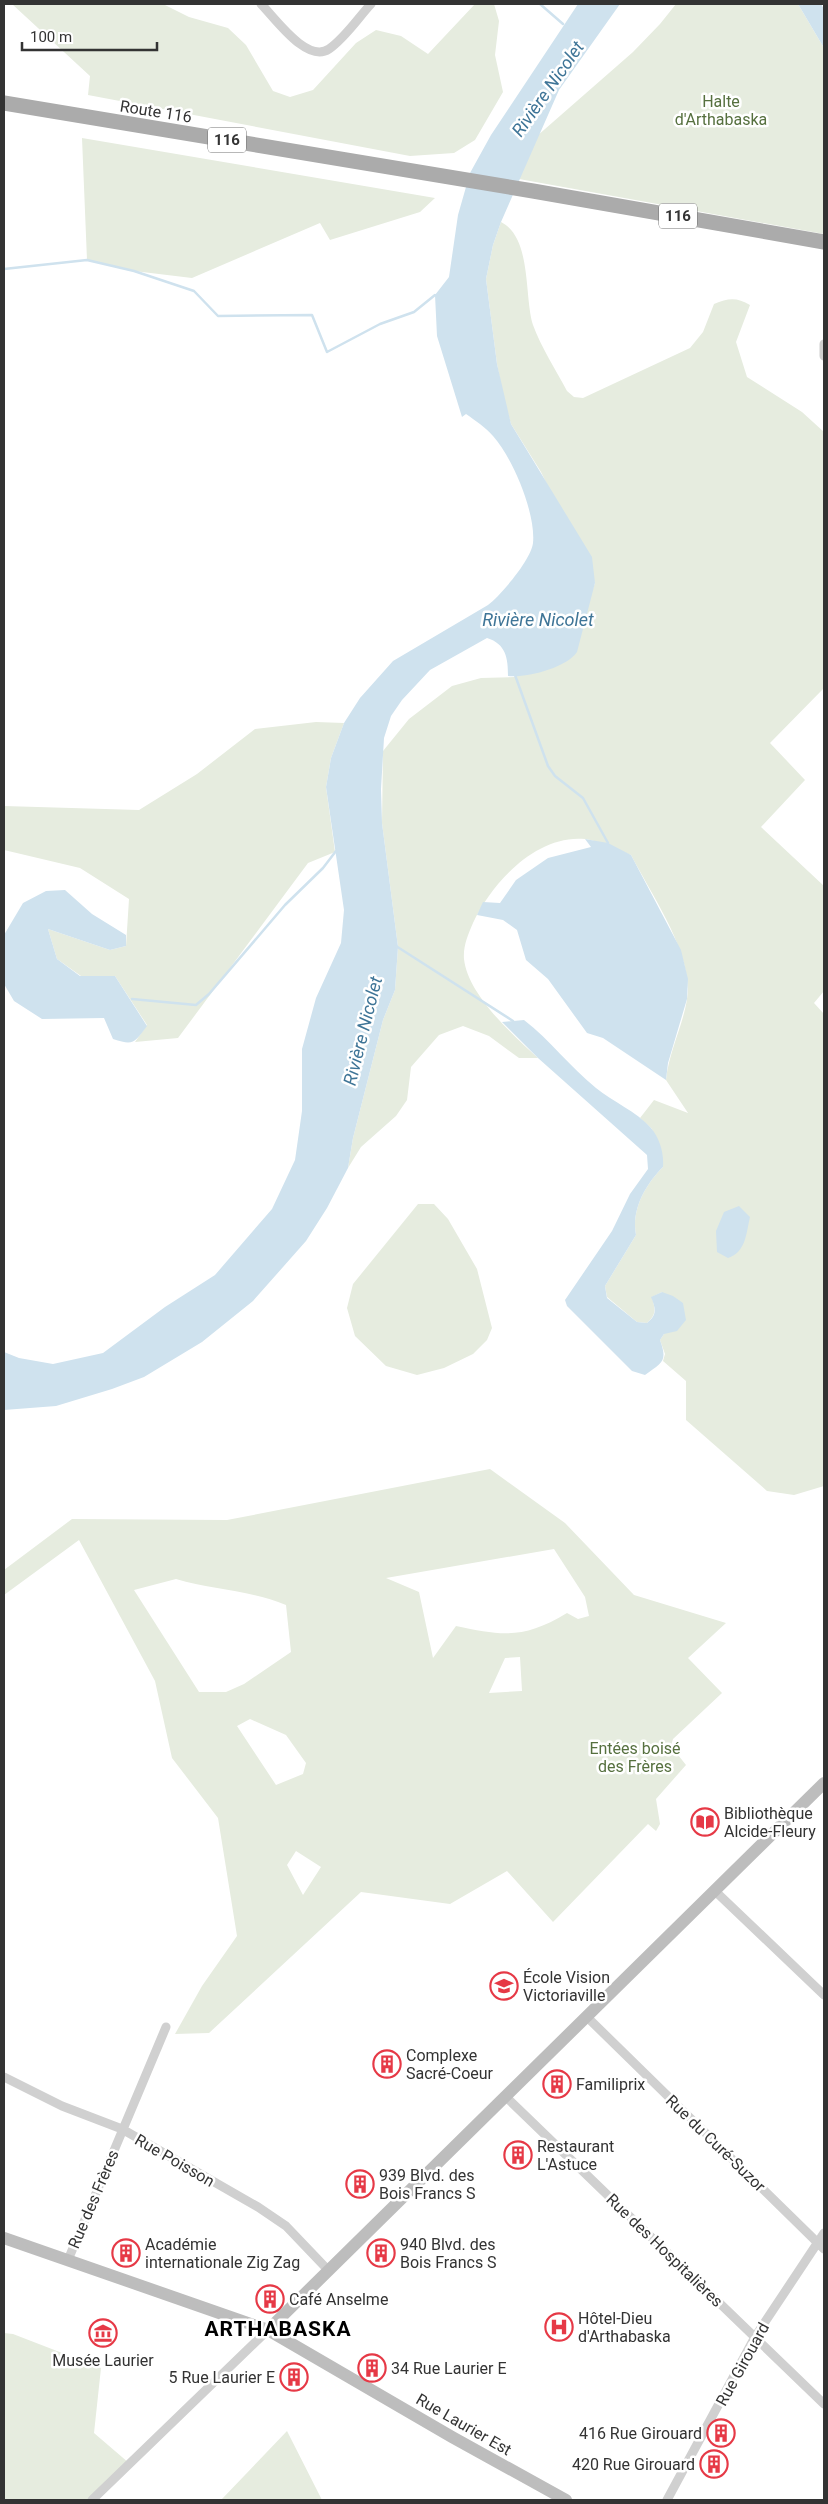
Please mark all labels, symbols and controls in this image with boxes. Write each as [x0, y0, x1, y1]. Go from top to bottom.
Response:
scale bar [22, 20, 158, 52]
text: 100 m [30, 28, 72, 46]
water label: Rivière Nicolet [507, 37, 588, 140]
park label: Halte d'Arthabaska [675, 92, 767, 129]
street label: Route 116 [119, 96, 193, 127]
road number: 116 [208, 128, 246, 152]
road number: 116 [659, 204, 697, 228]
water label: Rivière Nicolet [482, 609, 594, 630]
water label: Rivière Nicolet [339, 974, 386, 1087]
park label: Entées boisé des Frères [589, 1739, 681, 1776]
place label: Bibliothèque Alcide-Fleury [724, 1804, 816, 1841]
library icon: Bibliothèque Alcide-Fleury [690, 1807, 720, 1837]
place label: École Vision Victoriaville [523, 1968, 610, 2005]
school or university icon: École Vision Victoriaville [489, 1971, 519, 2001]
place label: Complexe Sacré-Coeur [406, 2046, 494, 2083]
building icon: Complexe Sacré-Coeur [372, 2049, 402, 2079]
building icon: Familiprix [542, 2069, 572, 2099]
place label: Familiprix [576, 2075, 645, 2094]
street label: Rue du Curé-Suzor [662, 2091, 770, 2196]
street label: Rue Poisson [132, 2130, 218, 2191]
place label: Restaurant L'Astuce [537, 2137, 614, 2174]
building icon: Restaurant L'Astuce [503, 2140, 533, 2170]
street label: Rue des Frères [64, 2147, 123, 2251]
place label: 939 Blvd. des Bois Francs S [379, 2166, 476, 2203]
building icon: 939 Blvd. des Bois Francs S [345, 2169, 375, 2199]
street label: Rue des Hospitalières [602, 2190, 727, 2311]
place label: Académie internationale Zig Zag [145, 2235, 300, 2272]
place label: 940 Blvd. des Bois Francs S [400, 2235, 497, 2272]
building icon: Académie internationale Zig Zag [111, 2238, 141, 2268]
building icon: 940 Blvd. des Bois Francs S [366, 2238, 396, 2268]
building icon: Café Anselme [255, 2284, 285, 2314]
place label: Café Anselme [289, 2290, 388, 2309]
place label: Hôtel-Dieu d'Arthabaska [578, 2309, 671, 2346]
hospital icon: Hôtel-Dieu d'Arthabaska [544, 2312, 574, 2342]
district label: ARTHABASKA [205, 2317, 352, 2341]
museum icon: Musée Laurier [88, 2318, 118, 2348]
street label: Rue Girouard [712, 2319, 773, 2409]
place label: Musée Laurier [52, 2351, 154, 2370]
building icon: 34 Rue Laurier E [357, 2353, 387, 2383]
place label: 34 Rue Laurier E [391, 2359, 507, 2378]
building icon: 5 Rue Laurier E [279, 2362, 309, 2392]
place label: 5 Rue Laurier E [168, 2368, 275, 2387]
street label: Rue Laurier Est [413, 2389, 515, 2459]
building icon: 416 Rue Girouard [706, 2418, 736, 2448]
place label: 416 Rue Girouard [579, 2424, 702, 2443]
building icon: 420 Rue Girouard [699, 2449, 729, 2479]
place label: 420 Rue Girouard [572, 2455, 695, 2474]

